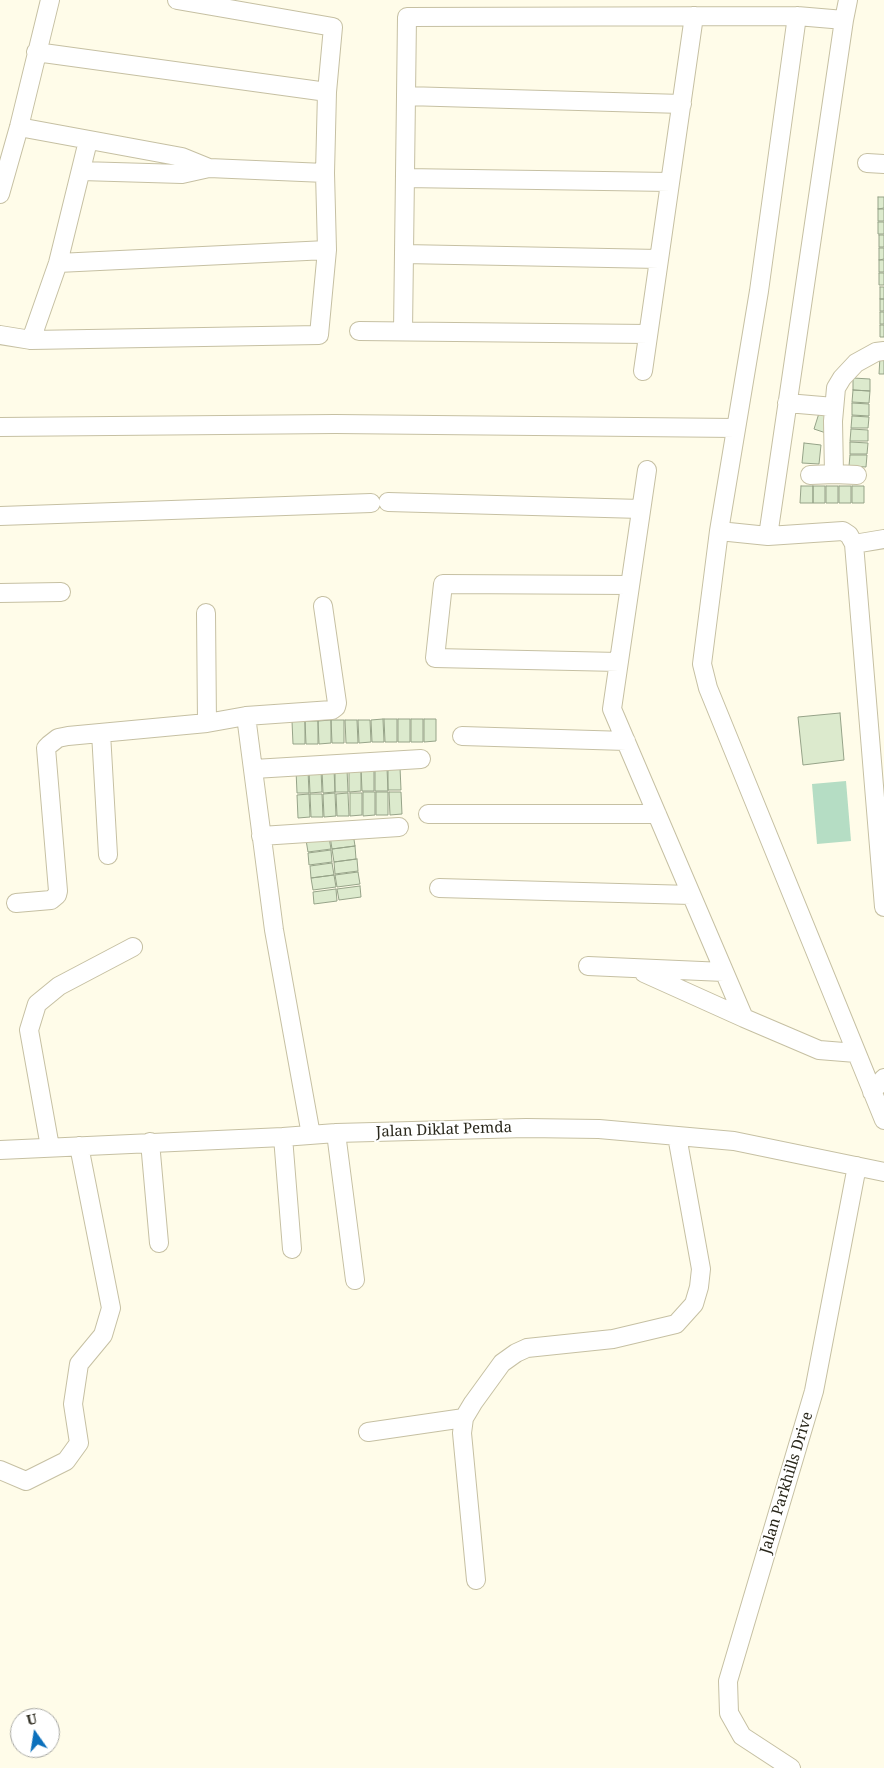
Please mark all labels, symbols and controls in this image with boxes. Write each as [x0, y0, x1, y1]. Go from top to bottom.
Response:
street label: Jalan Diklat Pemda [376, 1119, 512, 1141]
street label: Jalan Parkhills Drive [757, 1410, 817, 1556]
north arrow [10, 1708, 60, 1758]
text: U [25, 1708, 39, 1729]

